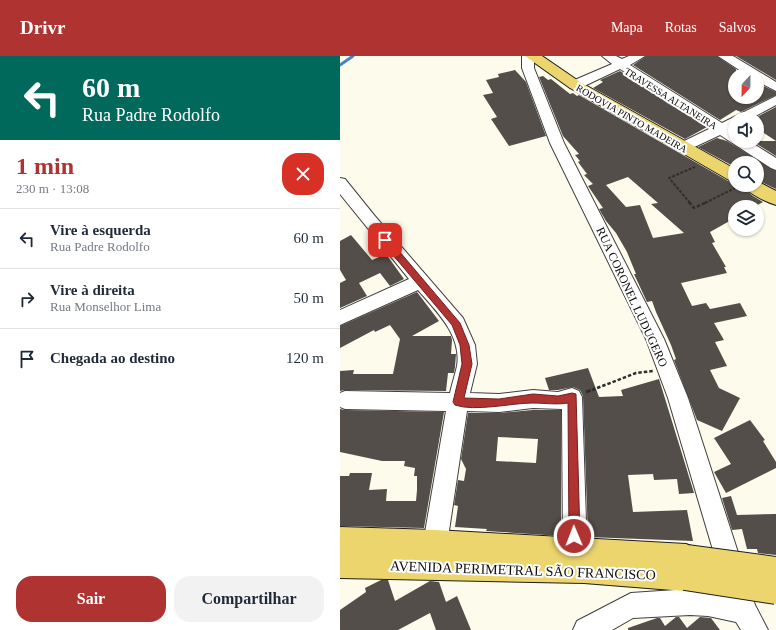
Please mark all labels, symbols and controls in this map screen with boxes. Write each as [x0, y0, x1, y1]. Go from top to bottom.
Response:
text: Drivr [20, 17, 65, 38]
text: Mapa [611, 20, 643, 35]
text: Rotas [665, 20, 697, 35]
text: Salvos [719, 20, 756, 35]
street label: TRAVESSA ALTANEIRA [622, 65, 720, 132]
north arrow [728, 68, 764, 104]
map controls [728, 68, 764, 236]
icon: left [16, 72, 68, 124]
text: 60 m [82, 72, 140, 103]
street label: RODOVIA PINTO MADEIRA [574, 82, 690, 155]
text: Rua Padre Rodolfo [82, 105, 220, 125]
button: sound [728, 112, 764, 148]
text: 1 min [16, 153, 74, 179]
button: close [282, 153, 324, 195]
button: search [728, 156, 764, 192]
text: 230 m · 13:08 [16, 181, 89, 196]
button: layers [728, 200, 764, 236]
text: Vire à esquerda [50, 222, 151, 238]
pin [368, 223, 402, 257]
street label: RUA CORONEL LUDUGERO [593, 225, 671, 370]
icon: left [16, 228, 38, 250]
icon: arrive [374, 229, 396, 251]
text: 60 m [294, 230, 324, 246]
text: Rua Padre Rodolfo [50, 239, 150, 254]
text: Vire à direita [50, 282, 135, 298]
icon: right [16, 288, 38, 310]
text: 50 m [294, 290, 324, 306]
text: Rua Monselhor Lima [50, 299, 161, 314]
icon: arrive [16, 348, 38, 370]
text: Chegada ao destino [50, 350, 175, 366]
text: 120 m [286, 350, 324, 366]
position arrow [553, 515, 595, 557]
street label: AVENIDA PERIMETRAL SÃO FRANCISCO [390, 558, 656, 583]
button: Sair [16, 576, 166, 622]
button: Compartilhar [174, 576, 324, 622]

